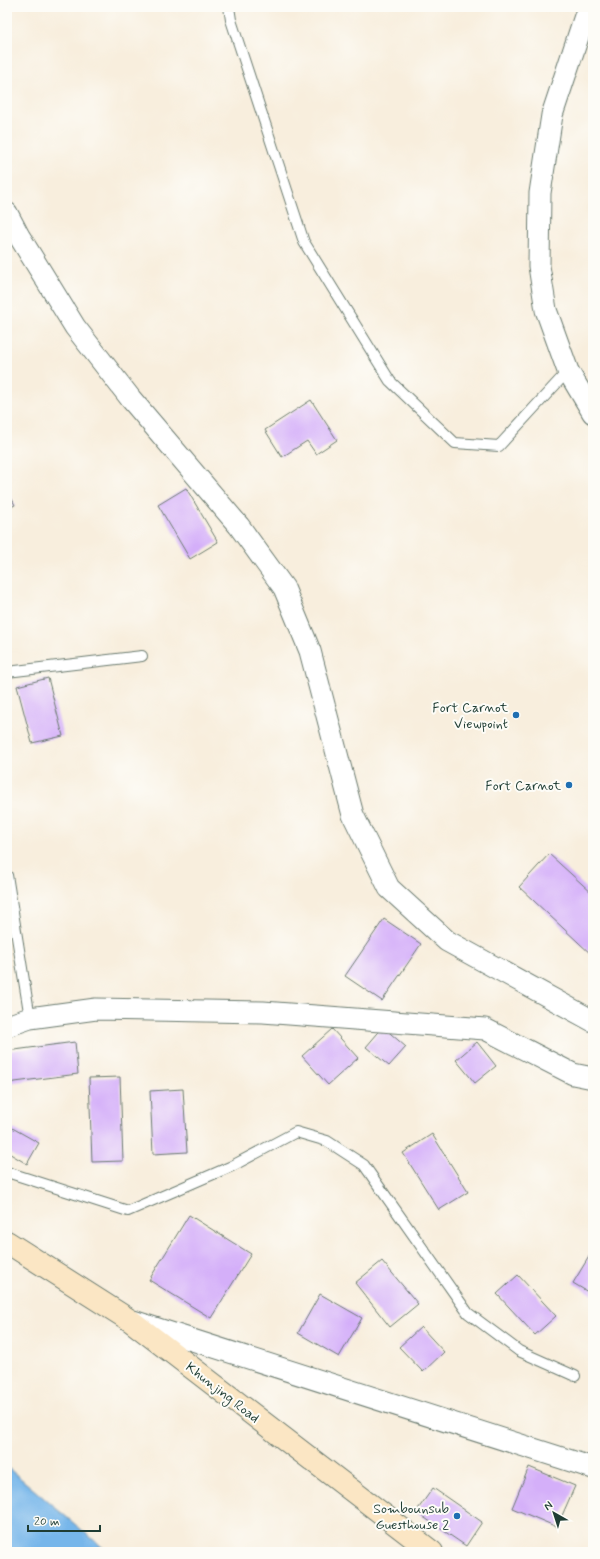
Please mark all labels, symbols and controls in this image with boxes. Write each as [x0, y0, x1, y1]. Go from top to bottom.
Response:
place label: Fort Carnot Viewpoint [432, 699, 509, 733]
marker: Fort Carnot Viewpoint [511, 710, 521, 720]
place label: Fort Carnot [485, 777, 562, 795]
marker: Fort Carnot [564, 780, 574, 790]
street label: Khunjing Road [181, 1358, 263, 1428]
north arrow [534, 1493, 574, 1533]
text: N [541, 1498, 556, 1514]
place label: Sombounsub Guesthouse 2 [373, 1500, 449, 1534]
scale bar [28, 1507, 100, 1533]
marker: Sombounsub Guesthouse 2 [452, 1511, 462, 1521]
text: 20 m [34, 1514, 60, 1530]

